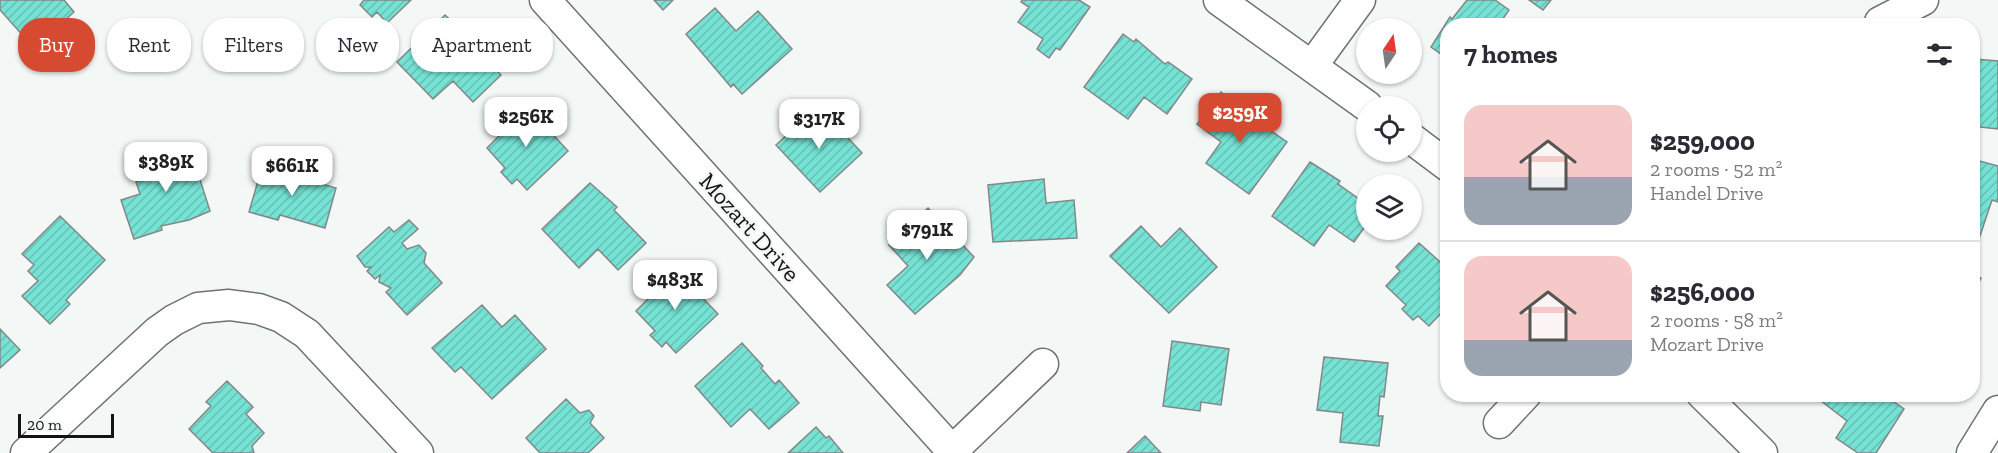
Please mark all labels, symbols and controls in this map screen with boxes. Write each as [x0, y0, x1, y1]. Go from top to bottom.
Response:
chip: Buy [18, 18, 95, 72]
chip: Rent [107, 18, 191, 72]
chip: Filters [203, 18, 304, 72]
chip: New [316, 18, 399, 72]
chip: Apartment [411, 18, 553, 72]
north arrow [1356, 18, 1422, 84]
map controls [1356, 18, 1422, 240]
text: 7 homes [1464, 38, 1558, 70]
icon: filters [1923, 38, 1956, 71]
pin: $259K [1198, 93, 1282, 144]
button: locate [1356, 96, 1422, 162]
pin: $256K [484, 97, 568, 148]
pin: $317K [777, 99, 861, 150]
text: $259K [1212, 100, 1268, 124]
text: $256K [498, 104, 554, 128]
text: $317K [793, 106, 845, 130]
text: $259,000 [1650, 125, 1755, 157]
icon: home [1512, 129, 1584, 201]
pin: $389K [124, 142, 208, 193]
pin: $661K [250, 146, 334, 197]
text: $389K [138, 149, 194, 173]
text: $661K [266, 153, 318, 177]
text: 2 rooms · 52 m² [1650, 157, 1783, 181]
street label: Mozart Drive [694, 167, 806, 287]
button: layers [1356, 174, 1422, 240]
text: Handel Drive [1650, 181, 1763, 205]
pin: $791K [885, 210, 969, 261]
text: $791K [901, 217, 953, 241]
pin: $483K [633, 260, 717, 311]
text: $483K [647, 267, 703, 291]
text: $256,000 [1650, 276, 1755, 308]
icon: home [1512, 280, 1584, 352]
text: 2 rooms · 58 m² [1650, 308, 1783, 332]
text: Mozart Drive [1650, 332, 1764, 356]
scale bar [18, 411, 114, 438]
text: 20 m [27, 415, 62, 434]

